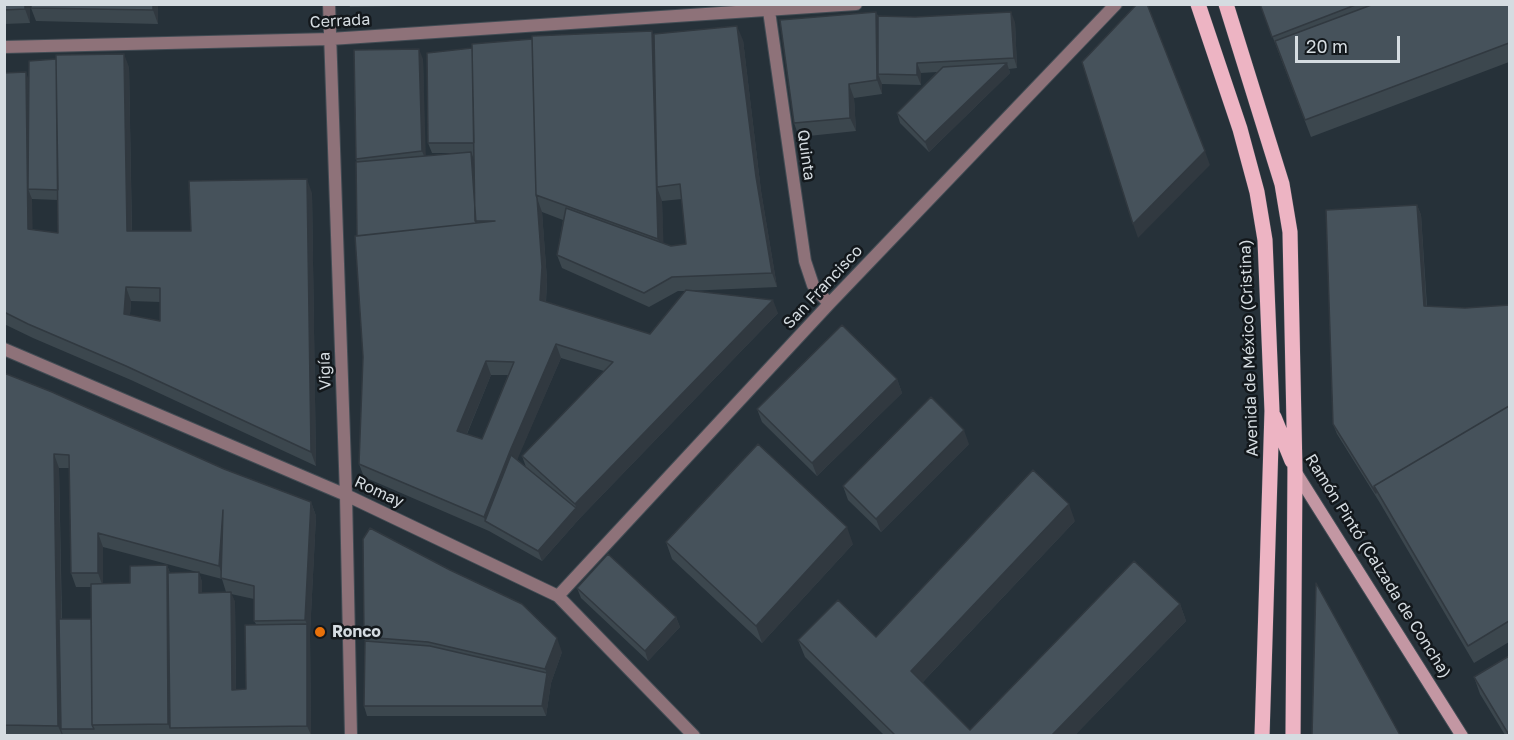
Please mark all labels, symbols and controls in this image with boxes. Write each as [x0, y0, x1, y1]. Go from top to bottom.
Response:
street label: Cerrada [309, 10, 371, 32]
scale bar [1298, 24, 1403, 62]
text: 20 m [1306, 35, 1348, 57]
street label: Quinta [793, 128, 819, 182]
street label: Avenida de México (Cristina) [1236, 239, 1262, 457]
street label: San Francisco [779, 241, 867, 333]
street label: Vigía [315, 352, 335, 390]
street label: Ramón Pintó (Calzada de Concha) [1301, 451, 1455, 681]
street label: Romay [351, 472, 407, 512]
place label: Ronco [332, 622, 381, 642]
marker: Ronco [313, 625, 327, 639]

